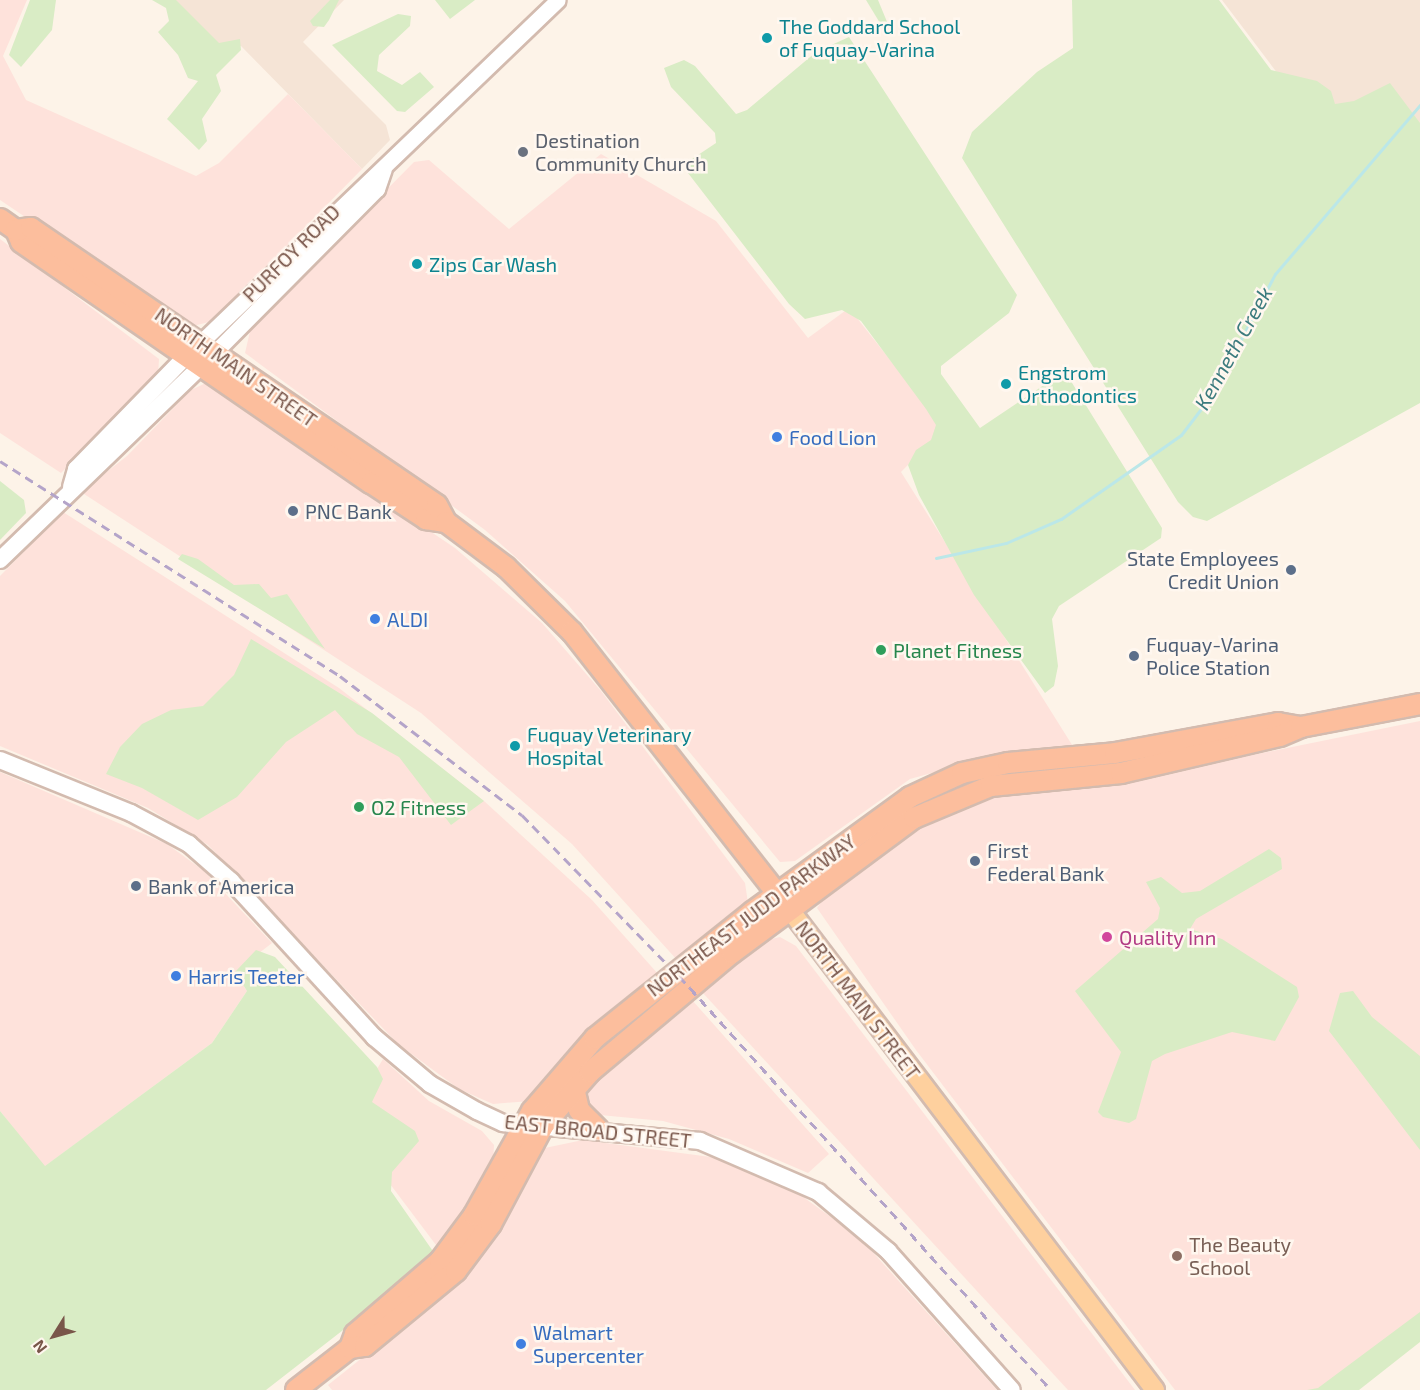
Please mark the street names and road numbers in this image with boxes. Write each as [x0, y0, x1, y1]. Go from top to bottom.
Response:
street label: PURFOY ROAD [237, 199, 345, 307]
street label: NORTH MAIN STREET [150, 302, 322, 432]
street label: NORTHEAST JUDD PARKWAY [642, 828, 860, 1002]
street label: NORTH MAIN STREET [791, 916, 925, 1084]
street label: EAST BROAD STREET [503, 1109, 693, 1153]

